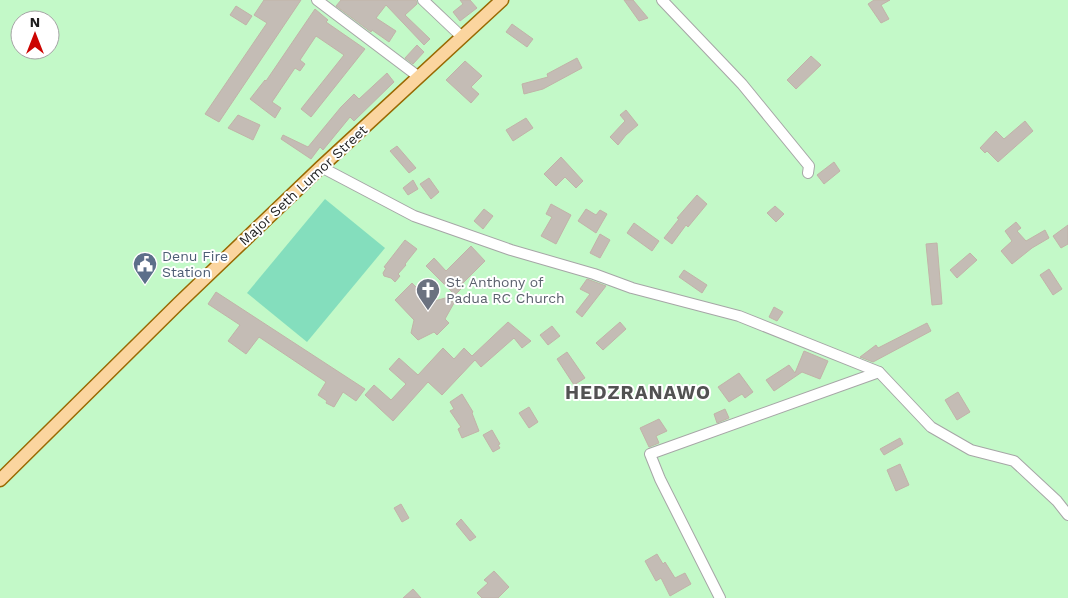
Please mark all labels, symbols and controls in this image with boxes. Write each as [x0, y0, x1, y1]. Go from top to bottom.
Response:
north arrow [10, 10, 60, 60]
text: N [30, 14, 40, 30]
street label: Major Seth Lumor Street [236, 121, 370, 249]
place label: Denu Fire Station [162, 248, 228, 280]
public building icon: Denu Fire Station [132, 251, 158, 285]
place label: St. Anthony of Padua RC Church [446, 274, 565, 306]
church icon: St. Anthony of Padua RC Church [415, 277, 441, 311]
district label: HEDZRANAWO [565, 381, 711, 404]

